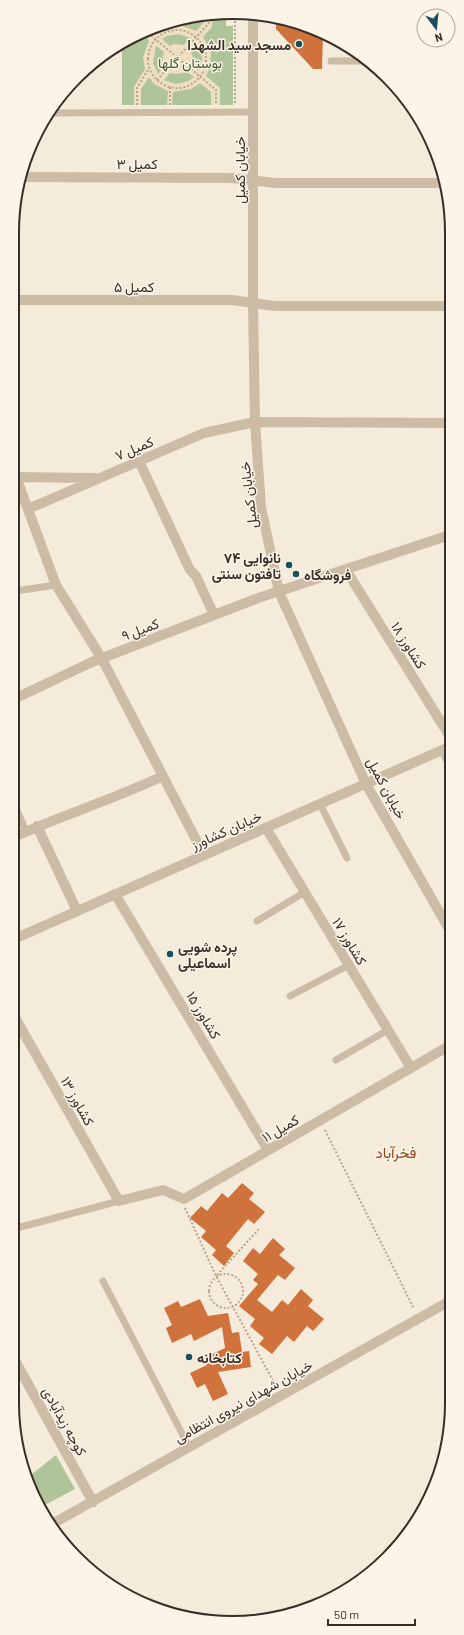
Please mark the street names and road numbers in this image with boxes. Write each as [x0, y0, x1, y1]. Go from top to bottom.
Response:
street label: خیابان کمیل [231, 136, 249, 204]
street label: کمیل ۳ [116, 155, 158, 173]
street label: کمیل ۵ [114, 278, 154, 296]
street label: کمیل ۷ [112, 432, 156, 465]
street label: خیابان کمیل [235, 460, 262, 529]
street label: کمیل ۹ [119, 614, 161, 645]
street label: کشاورز ۱۸ [387, 618, 430, 672]
street label: خیابان کمیل [363, 754, 410, 822]
street label: خیابان کشاورز [187, 807, 264, 854]
street label: کشاورز ۱۷ [328, 914, 371, 968]
street label: کشاورز ۱۵ [182, 988, 225, 1042]
street label: کشاورز ۱۳ [57, 1074, 98, 1129]
street label: کمیل ۱۱ [258, 1111, 302, 1146]
street label: خیابان شهدای نیروی انتظامی [171, 1356, 316, 1447]
street label: کوچه زیدآبادی [37, 1384, 91, 1459]

